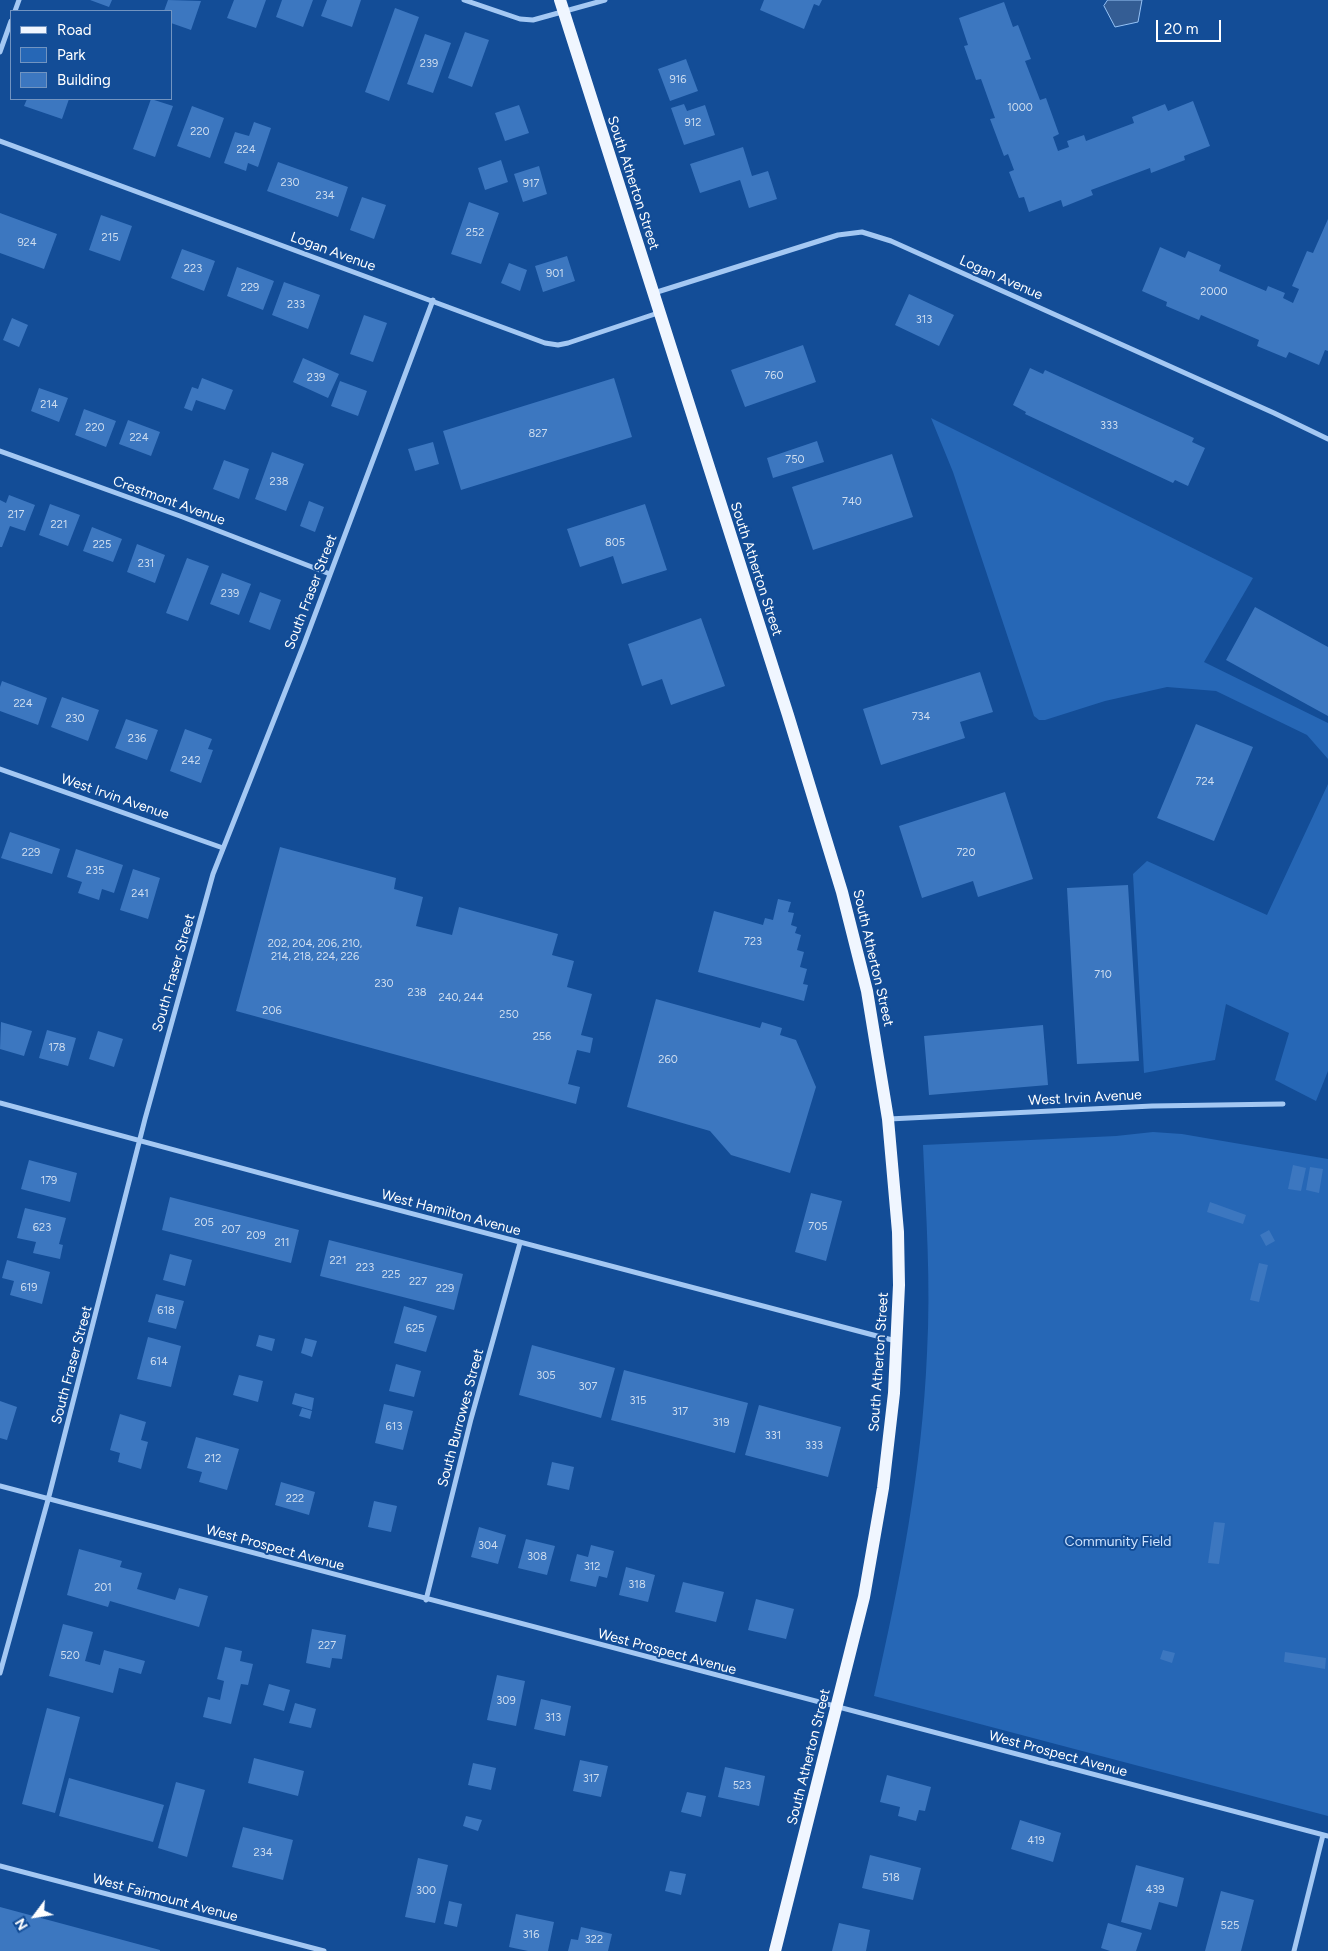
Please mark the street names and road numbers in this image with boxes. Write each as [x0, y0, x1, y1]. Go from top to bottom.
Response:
street label: South Atherton Street [603, 114, 663, 252]
street label: Logan Avenue [288, 229, 378, 275]
street label: Logan Avenue [957, 252, 1045, 304]
street label: Crestmont Avenue [111, 473, 227, 529]
street label: South Atherton Street [726, 500, 786, 638]
street label: South Fraser Street [281, 532, 341, 652]
street label: West Irvin Avenue [59, 771, 171, 823]
street label: South Atherton Street [849, 888, 897, 1028]
street label: South Fraser Street [149, 912, 199, 1034]
street label: West Irvin Avenue [1028, 1087, 1142, 1109]
street label: West Hamilton Avenue [379, 1186, 523, 1240]
street label: South Atherton Street [866, 1292, 892, 1432]
street label: South Fraser Street [48, 1304, 96, 1426]
street label: South Burrowes Street [434, 1347, 488, 1489]
street label: West Prospect Avenue [204, 1521, 346, 1575]
street label: West Prospect Avenue [596, 1625, 738, 1679]
street label: South Atherton Street [784, 1687, 834, 1827]
street label: West Prospect Avenue [987, 1727, 1129, 1781]
street label: West Fairmount Avenue [90, 1870, 240, 1926]

